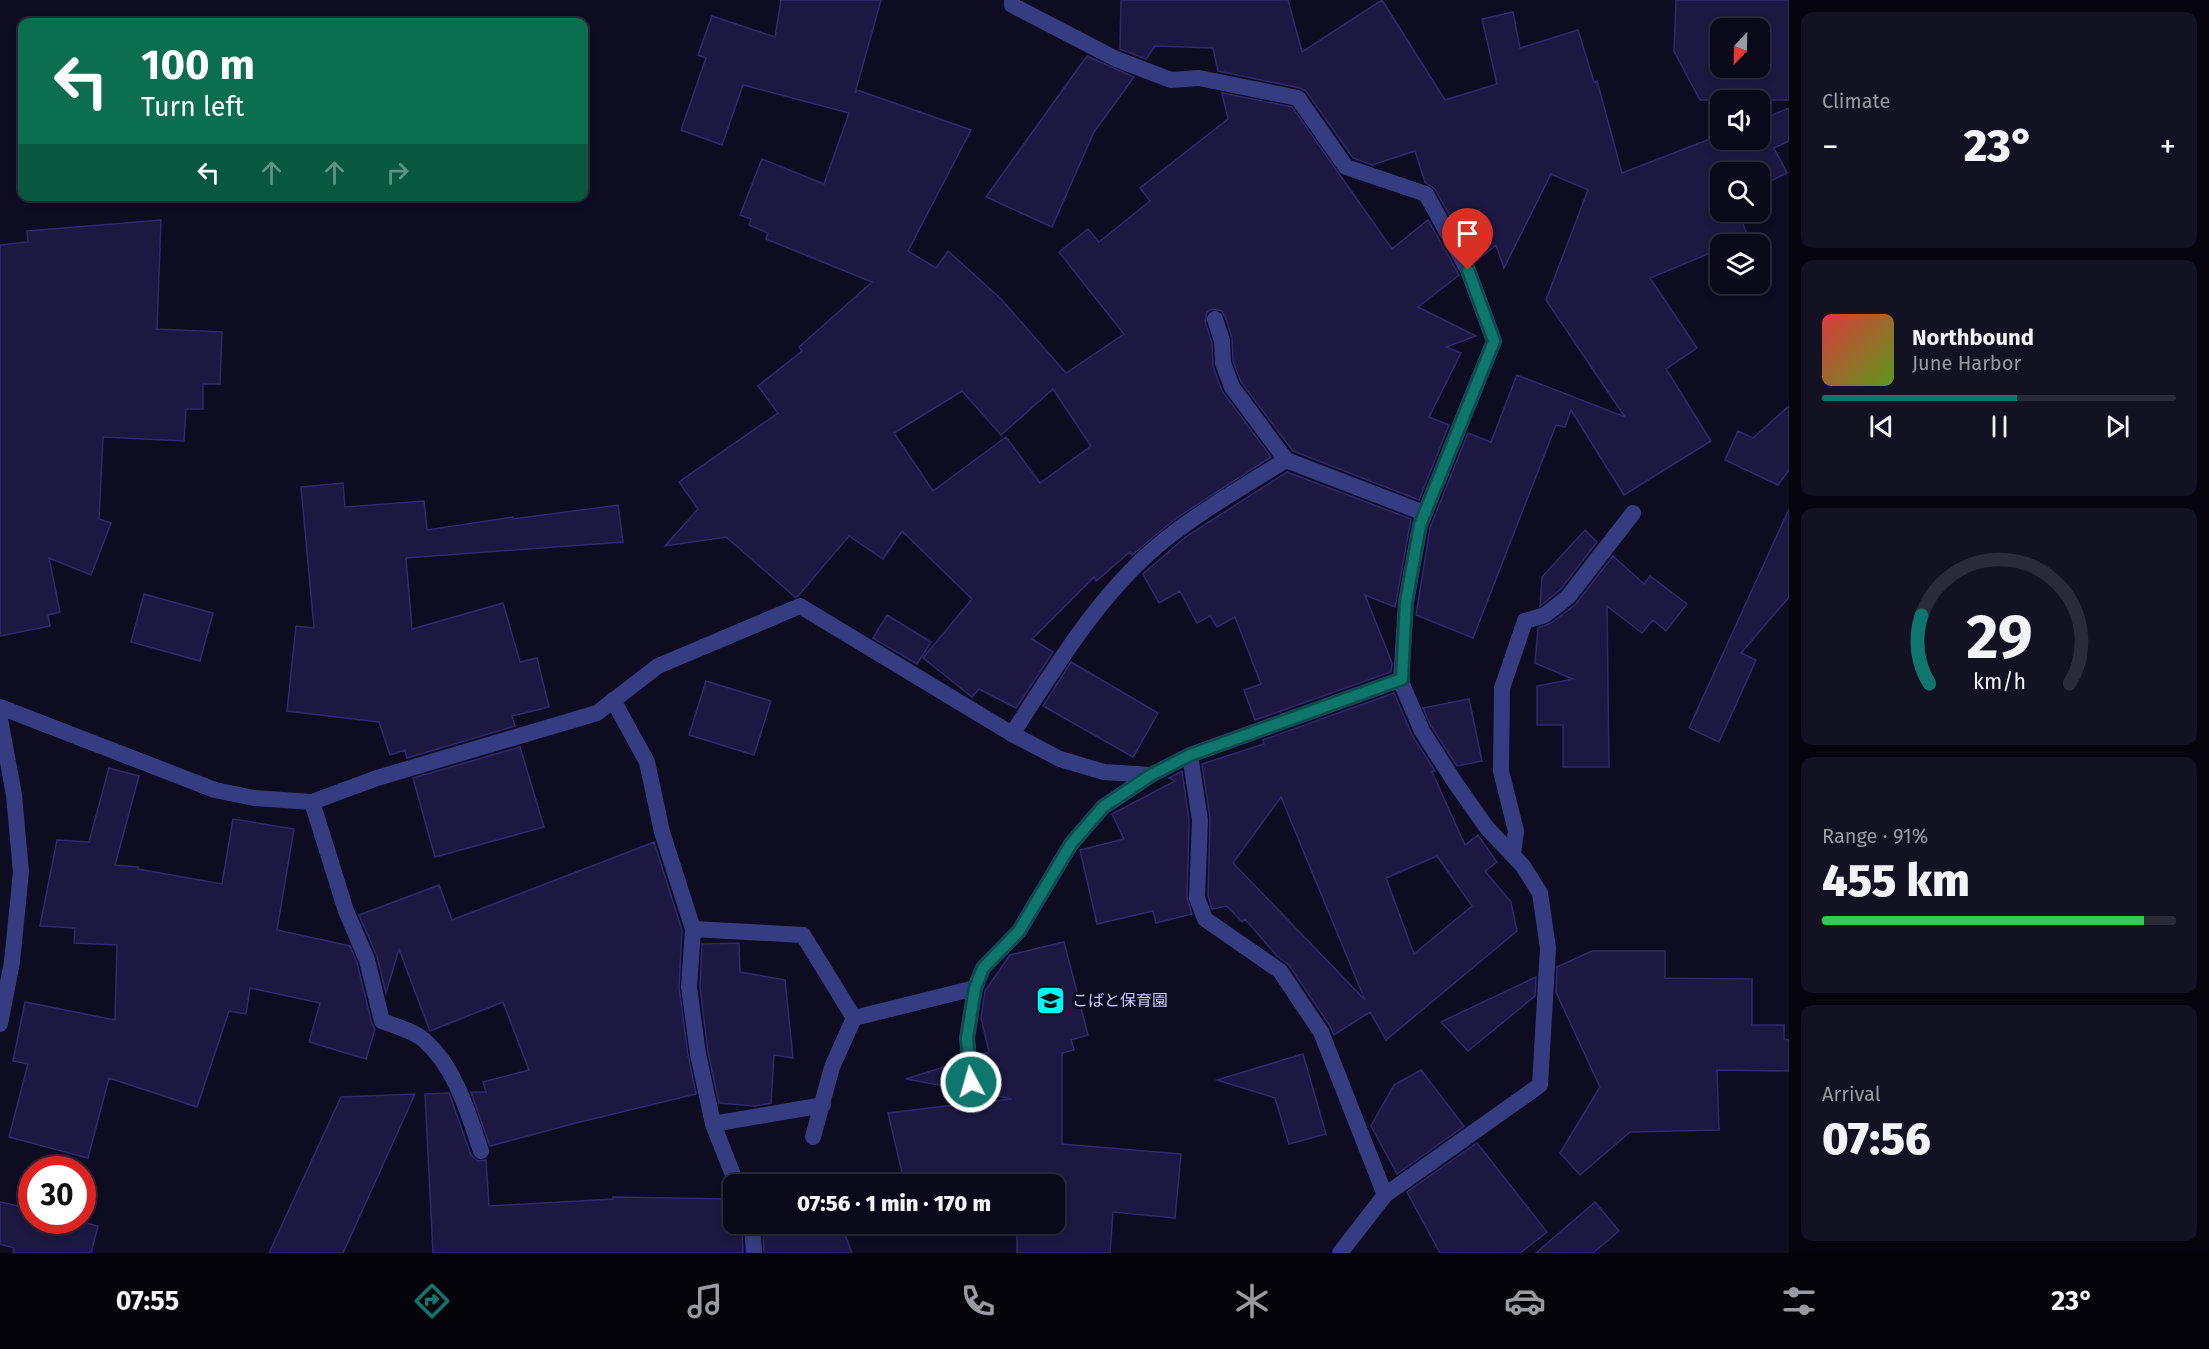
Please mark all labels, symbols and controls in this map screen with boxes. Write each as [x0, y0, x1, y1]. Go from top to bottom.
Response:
north arrow [1710, 18, 1770, 78]
map controls [1710, 18, 1770, 294]
text: 100 m [141, 40, 255, 90]
icon: left [42, 42, 120, 120]
text: Climate [1822, 89, 1890, 113]
button: sound [1710, 90, 1770, 150]
text: Turn left [141, 91, 244, 123]
text: 23° [1964, 119, 2034, 173]
text: − [1822, 127, 1839, 167]
text: + [2160, 127, 2176, 167]
icon: left [192, 156, 225, 189]
icon: ahead [255, 156, 288, 189]
icon: ahead [318, 156, 351, 189]
icon: right [381, 156, 414, 189]
button: search [1710, 162, 1770, 222]
pin [1442, 208, 1493, 270]
icon: arrive [1451, 217, 1484, 250]
button: layers [1710, 234, 1770, 294]
text: Northbound [1912, 324, 2034, 351]
text: June Harbor [1912, 351, 2021, 375]
icon: previous [1865, 410, 1898, 443]
icon: pause [1983, 410, 2016, 443]
icon: next [2101, 410, 2134, 443]
text: 29 [1966, 600, 2032, 675]
text: km/h [1972, 669, 2026, 695]
text: Range · 91% [1822, 824, 1928, 848]
text: 455 km [1822, 854, 1970, 908]
school or university icon: こばと保育園 [1035, 984, 1067, 1016]
place label: こばと保育園 [1072, 991, 1168, 1010]
position arrow [939, 1050, 1003, 1114]
text: Arrival [1822, 1082, 1881, 1106]
text: 07:56 [1822, 1112, 1931, 1166]
speed limit sign: 30 [18, 1156, 96, 1234]
text: 07:56 · 1 min · 170 m [797, 1190, 991, 1217]
icon: directions [411, 1280, 453, 1322]
icon: music [684, 1280, 726, 1322]
icon: phone [957, 1280, 999, 1322]
icon: climate [1231, 1280, 1273, 1322]
icon: car [1504, 1280, 1546, 1322]
icon: filters [1778, 1280, 1820, 1322]
text: 07:55 [116, 1285, 179, 1317]
text: 23° [2051, 1285, 2093, 1317]

